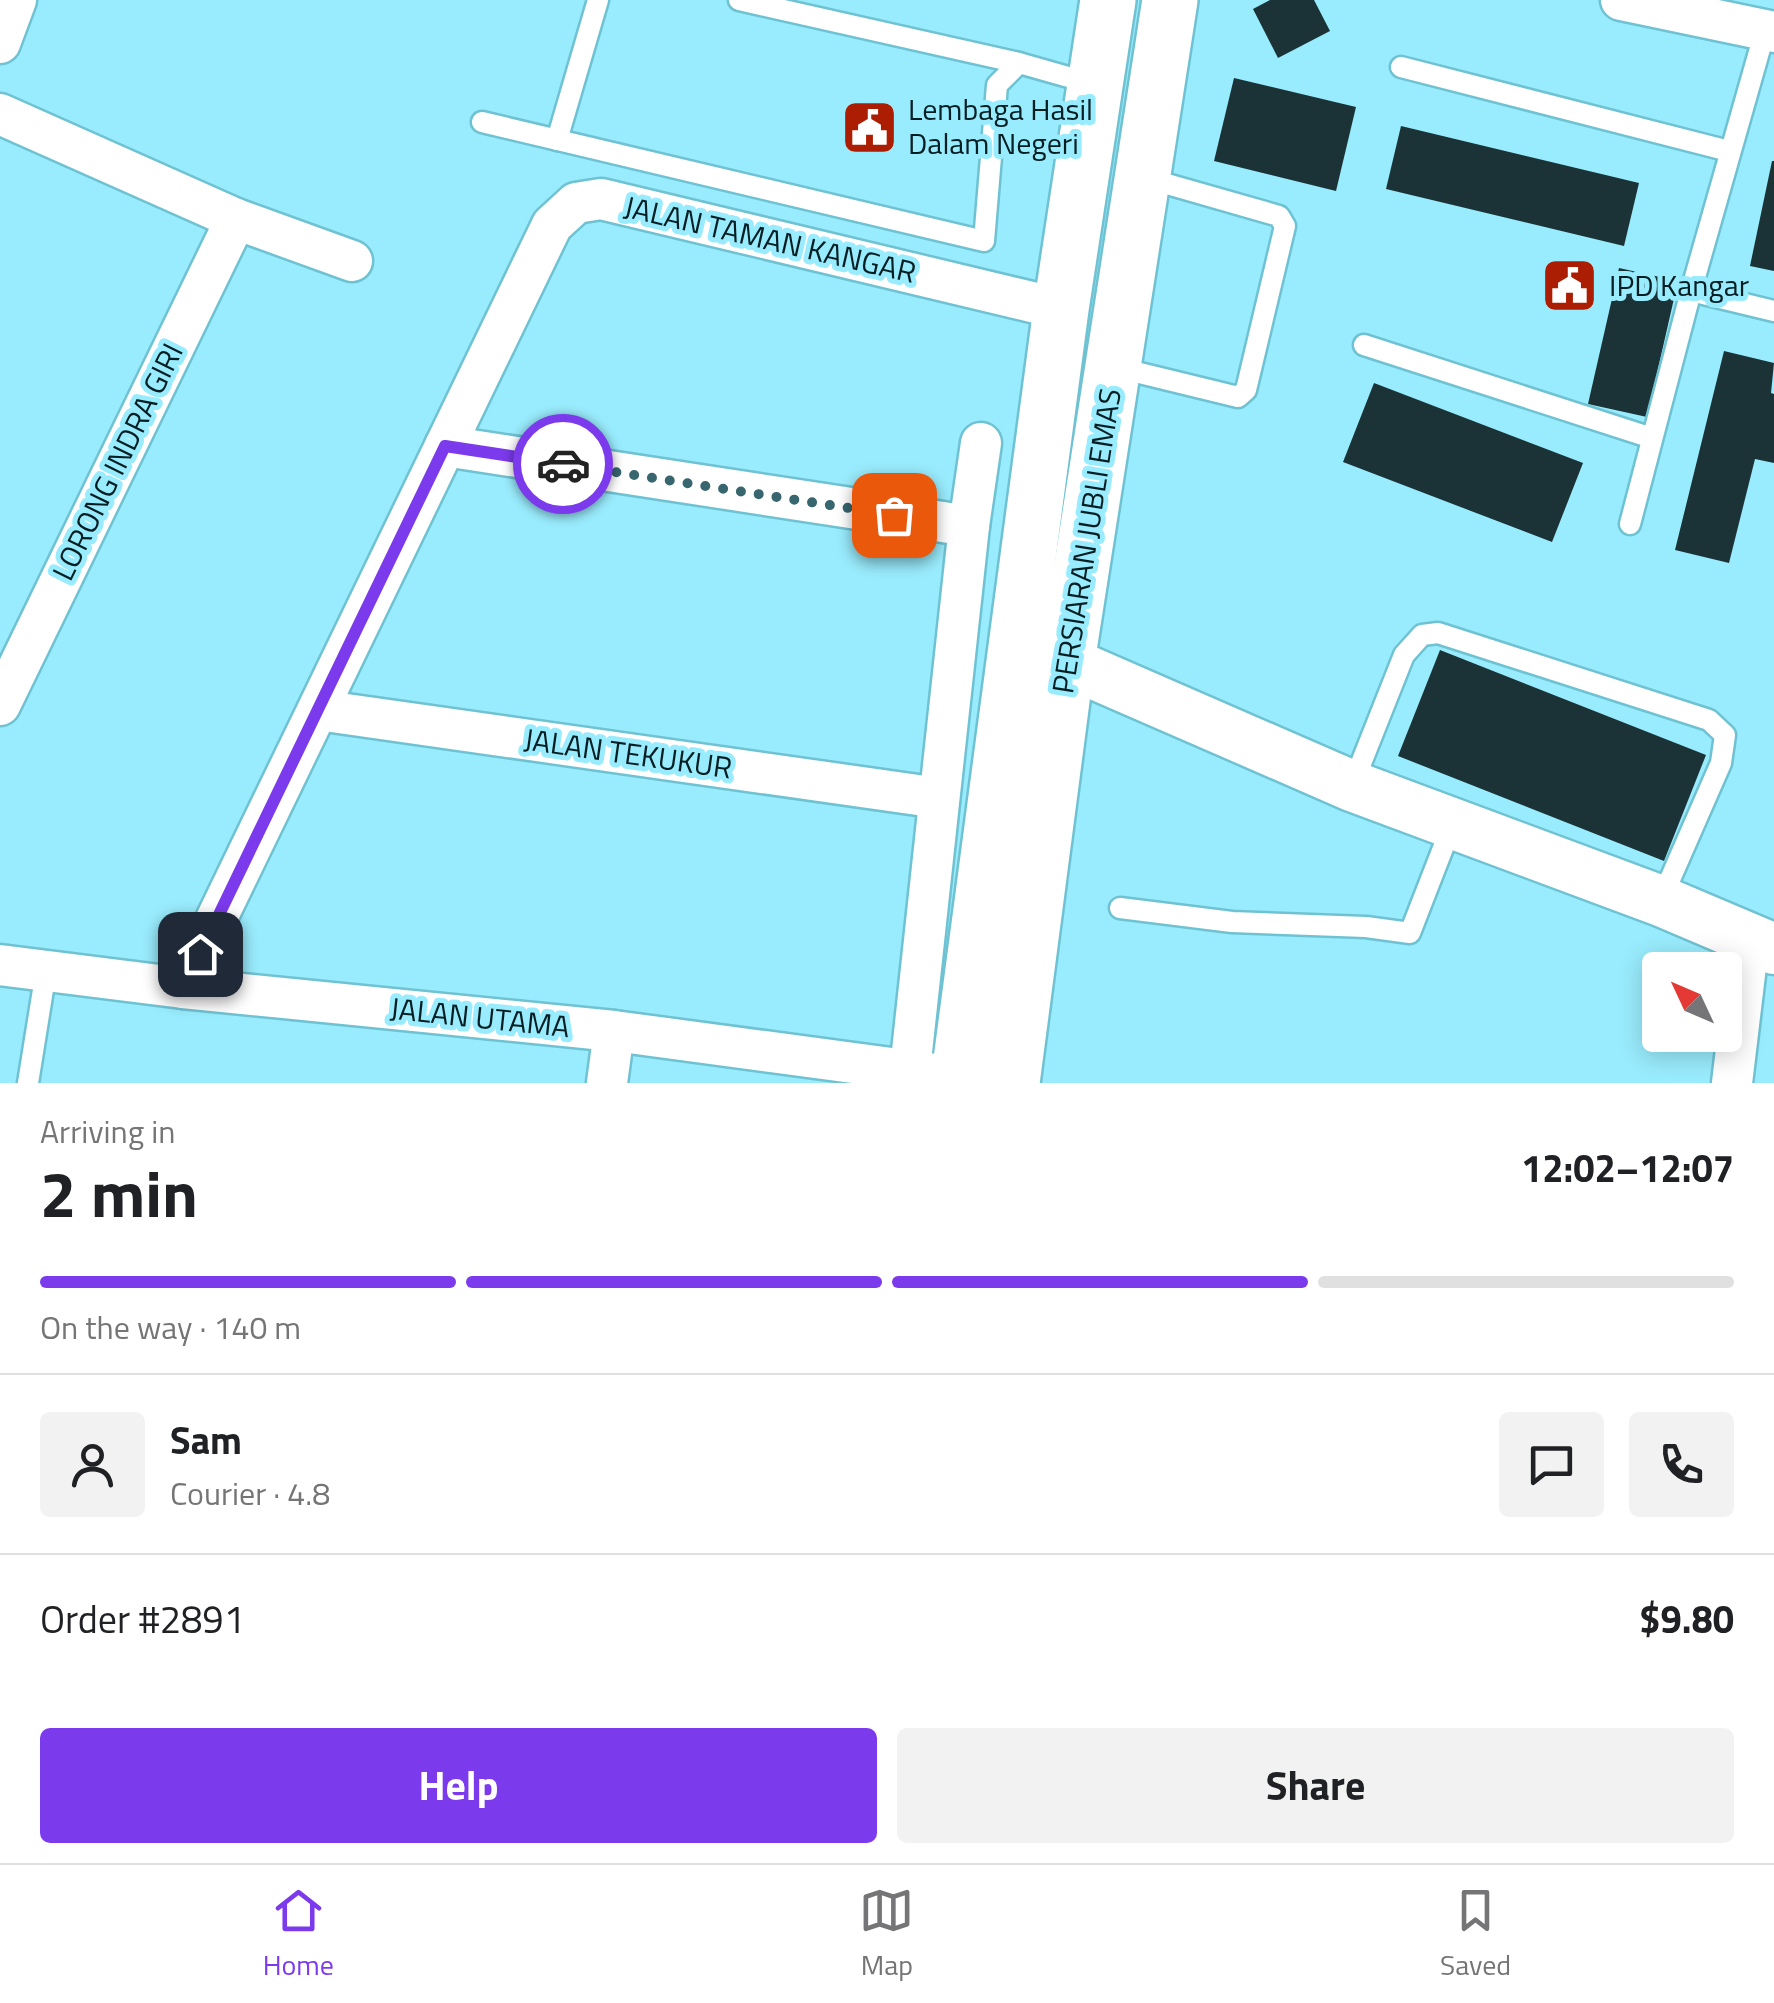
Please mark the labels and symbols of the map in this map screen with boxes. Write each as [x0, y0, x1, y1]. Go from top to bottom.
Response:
place label: Lembaga Hasil Dalam Negeri [908, 86, 1093, 166]
public building icon: Lembaga Hasil Dalam Negeri [839, 97, 899, 157]
street label: JALAN TAMAN KANGAR [620, 183, 921, 295]
public building icon: IPD Kangar [1540, 256, 1600, 316]
place label: IPD Kangar [1609, 262, 1749, 308]
street label: LORONG INDRA GIRI [40, 335, 194, 588]
street label: PERSIARAN JUBLI EMAS [1039, 385, 1133, 697]
courier [513, 414, 613, 514]
pin [852, 473, 937, 558]
street label: JALAN TEKUKUR [521, 716, 735, 790]
pin [158, 912, 243, 997]
north arrow [1642, 952, 1742, 1052]
street label: JALAN UTAMA [388, 985, 572, 1049]

